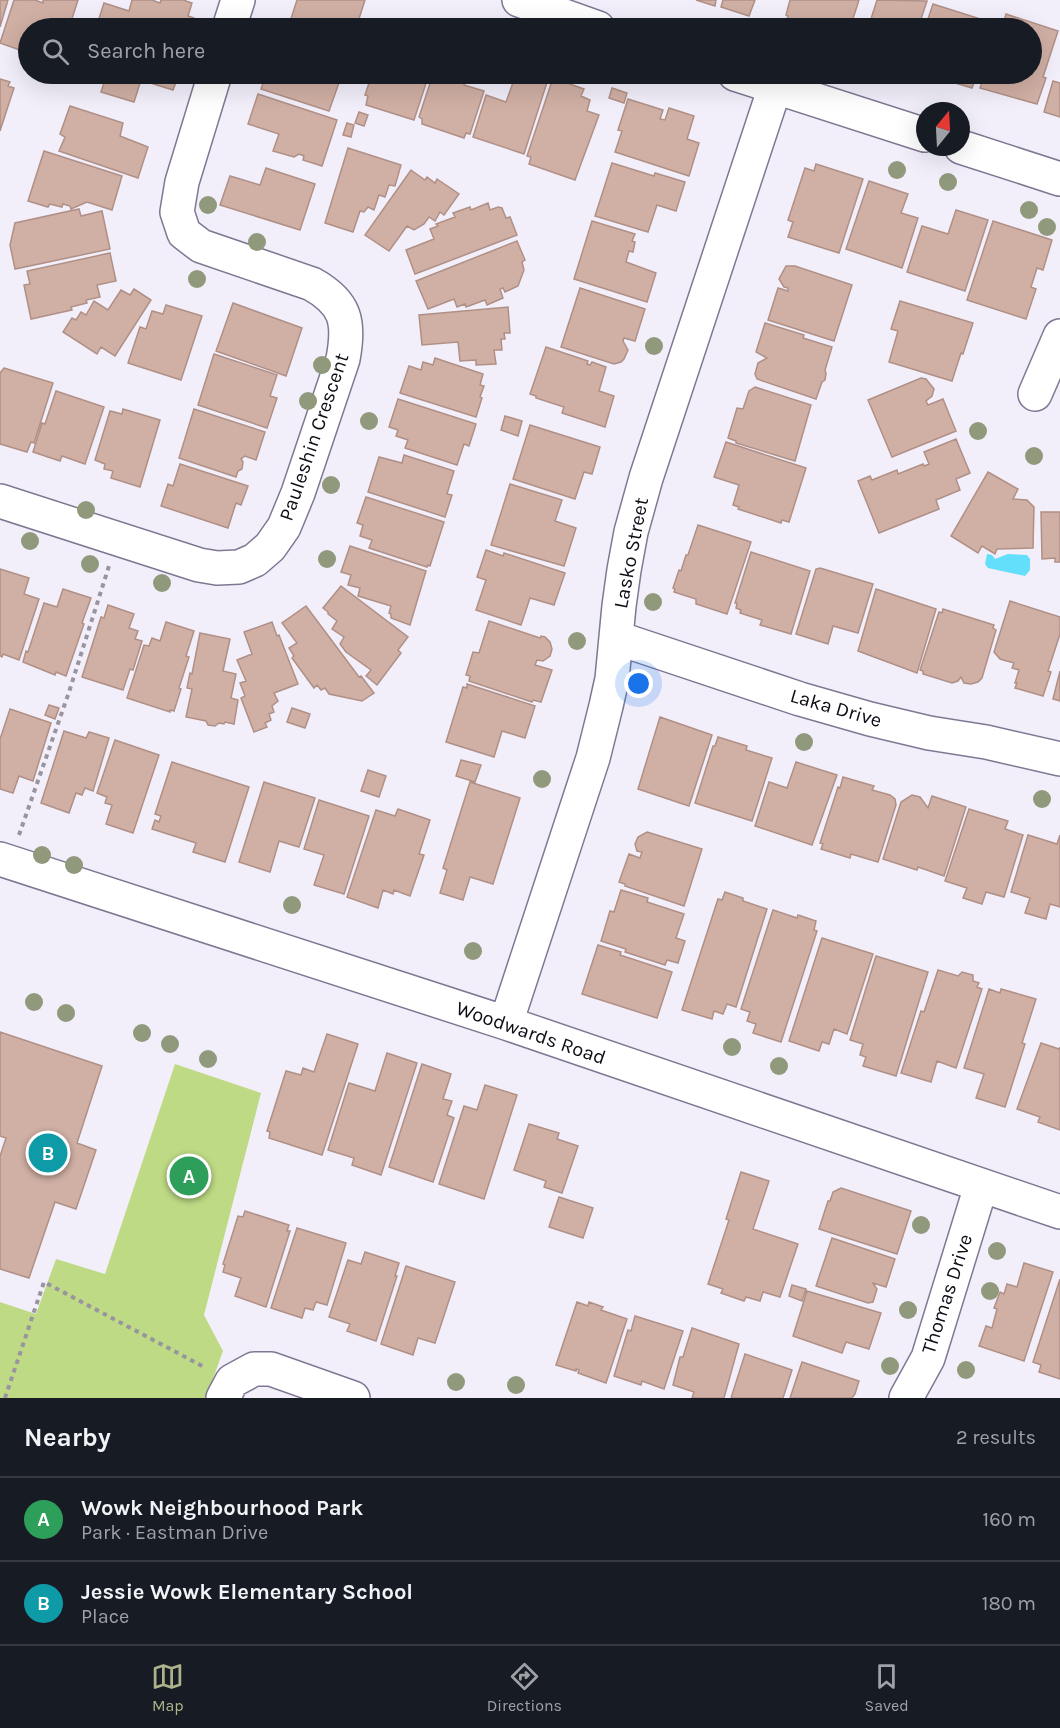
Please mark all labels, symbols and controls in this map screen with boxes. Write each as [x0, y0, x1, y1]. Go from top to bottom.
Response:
search box [18, 18, 1042, 84]
icon: search [39, 35, 72, 68]
text: Search here [87, 38, 205, 64]
north arrow [916, 102, 970, 156]
street label: Pauleshin Crescent [274, 350, 354, 524]
street label: Lasko Street [609, 495, 653, 611]
your location [624, 669, 653, 698]
street label: Laka Drive [788, 684, 884, 732]
street label: Woodwards Road [453, 997, 609, 1069]
pin: B [28, 1130, 68, 1176]
pin: A [170, 1154, 208, 1198]
street label: Thomas Drive [917, 1231, 977, 1357]
text: Nearby [24, 1422, 111, 1453]
text: 2 results [956, 1426, 1036, 1449]
text: Wowk Neighbourhood Park [81, 1495, 363, 1521]
text: A [37, 1508, 50, 1531]
text: 160 m [983, 1508, 1036, 1531]
text: Park · Eastman Drive [81, 1521, 268, 1544]
text: Jessie Wowk Elementary School [81, 1579, 413, 1605]
text: B [37, 1592, 50, 1615]
text: 180 m [982, 1592, 1036, 1615]
text: Place [81, 1605, 129, 1628]
tab: Map [151, 1660, 184, 1715]
tab: Directions [487, 1660, 562, 1715]
tab: Saved [865, 1660, 909, 1715]

